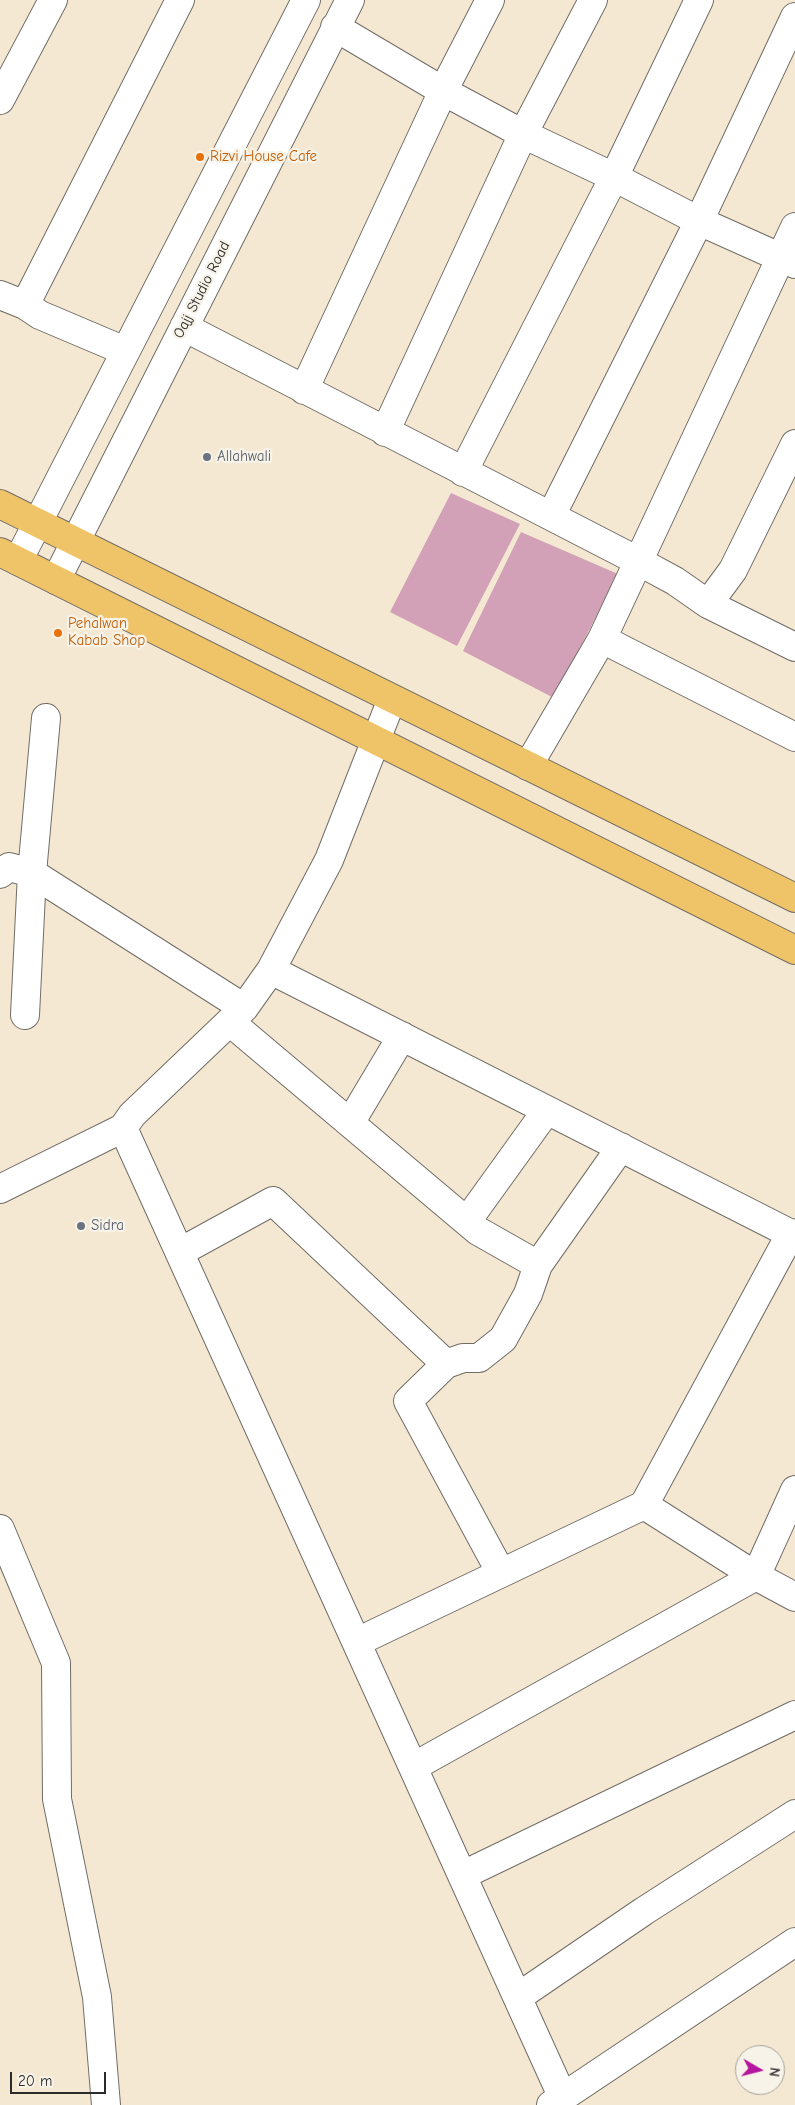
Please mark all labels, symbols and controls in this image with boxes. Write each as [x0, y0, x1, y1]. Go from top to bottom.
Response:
place label: Rizvi House Cafe [210, 148, 317, 166]
marker: Rizvi House Cafe [194, 151, 206, 163]
street label: Oajj Studio Road [170, 239, 234, 341]
place label: Allahwali [217, 448, 271, 466]
marker: Allahwali [201, 451, 213, 463]
place label: Pehalwan Kabab Shop [68, 615, 145, 650]
marker: Pehalwan Kabab Shop [52, 627, 64, 639]
place label: Sidra [91, 1217, 124, 1235]
marker: Sidra [75, 1220, 87, 1232]
north arrow [735, 2045, 785, 2095]
scale bar [12, 2062, 109, 2094]
text: N [765, 2066, 783, 2078]
text: 20 m [18, 2072, 52, 2090]

